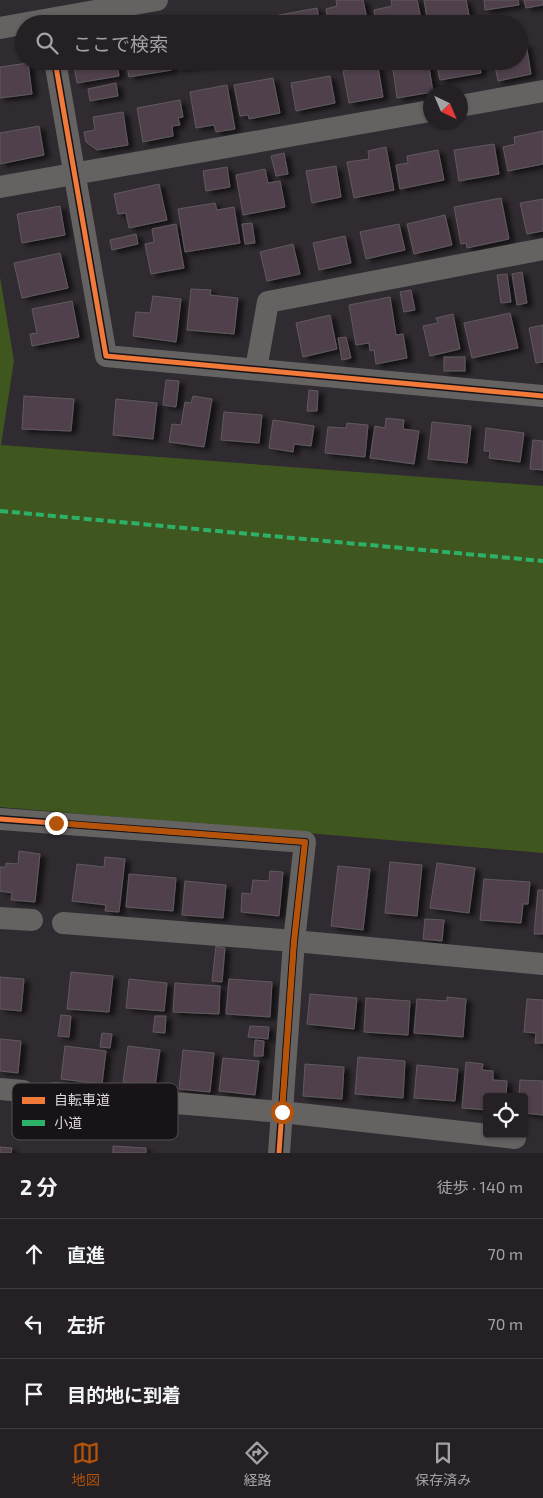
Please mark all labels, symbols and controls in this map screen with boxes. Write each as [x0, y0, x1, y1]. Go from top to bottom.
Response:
search box [15, 15, 528, 70]
icon: search [33, 29, 61, 57]
text: ここで検索 [73, 32, 168, 55]
north arrow [423, 85, 468, 130]
route end [45, 812, 68, 835]
legend [12, 1083, 178, 1140]
text: 自転車道 [54, 1091, 110, 1108]
map controls [483, 1093, 528, 1138]
button: locate [483, 1093, 528, 1138]
route start [271, 1101, 294, 1124]
text: 小道 [54, 1114, 82, 1131]
text: 2 分 [20, 1174, 58, 1199]
text: 徒歩 · 140 m [437, 1177, 523, 1196]
icon: ahead [20, 1240, 48, 1268]
text: 直進 [67, 1243, 105, 1266]
text: 70 m [488, 1244, 523, 1263]
icon: left [20, 1310, 48, 1338]
text: 左折 [67, 1313, 105, 1336]
text: 70 m [488, 1314, 523, 1333]
icon: arrive [20, 1380, 48, 1408]
text: 目的地に到着 [67, 1383, 181, 1406]
tab: 地図 [72, 1439, 100, 1489]
tab: 経路 [243, 1439, 271, 1489]
tab: 保存済み [415, 1439, 471, 1489]

